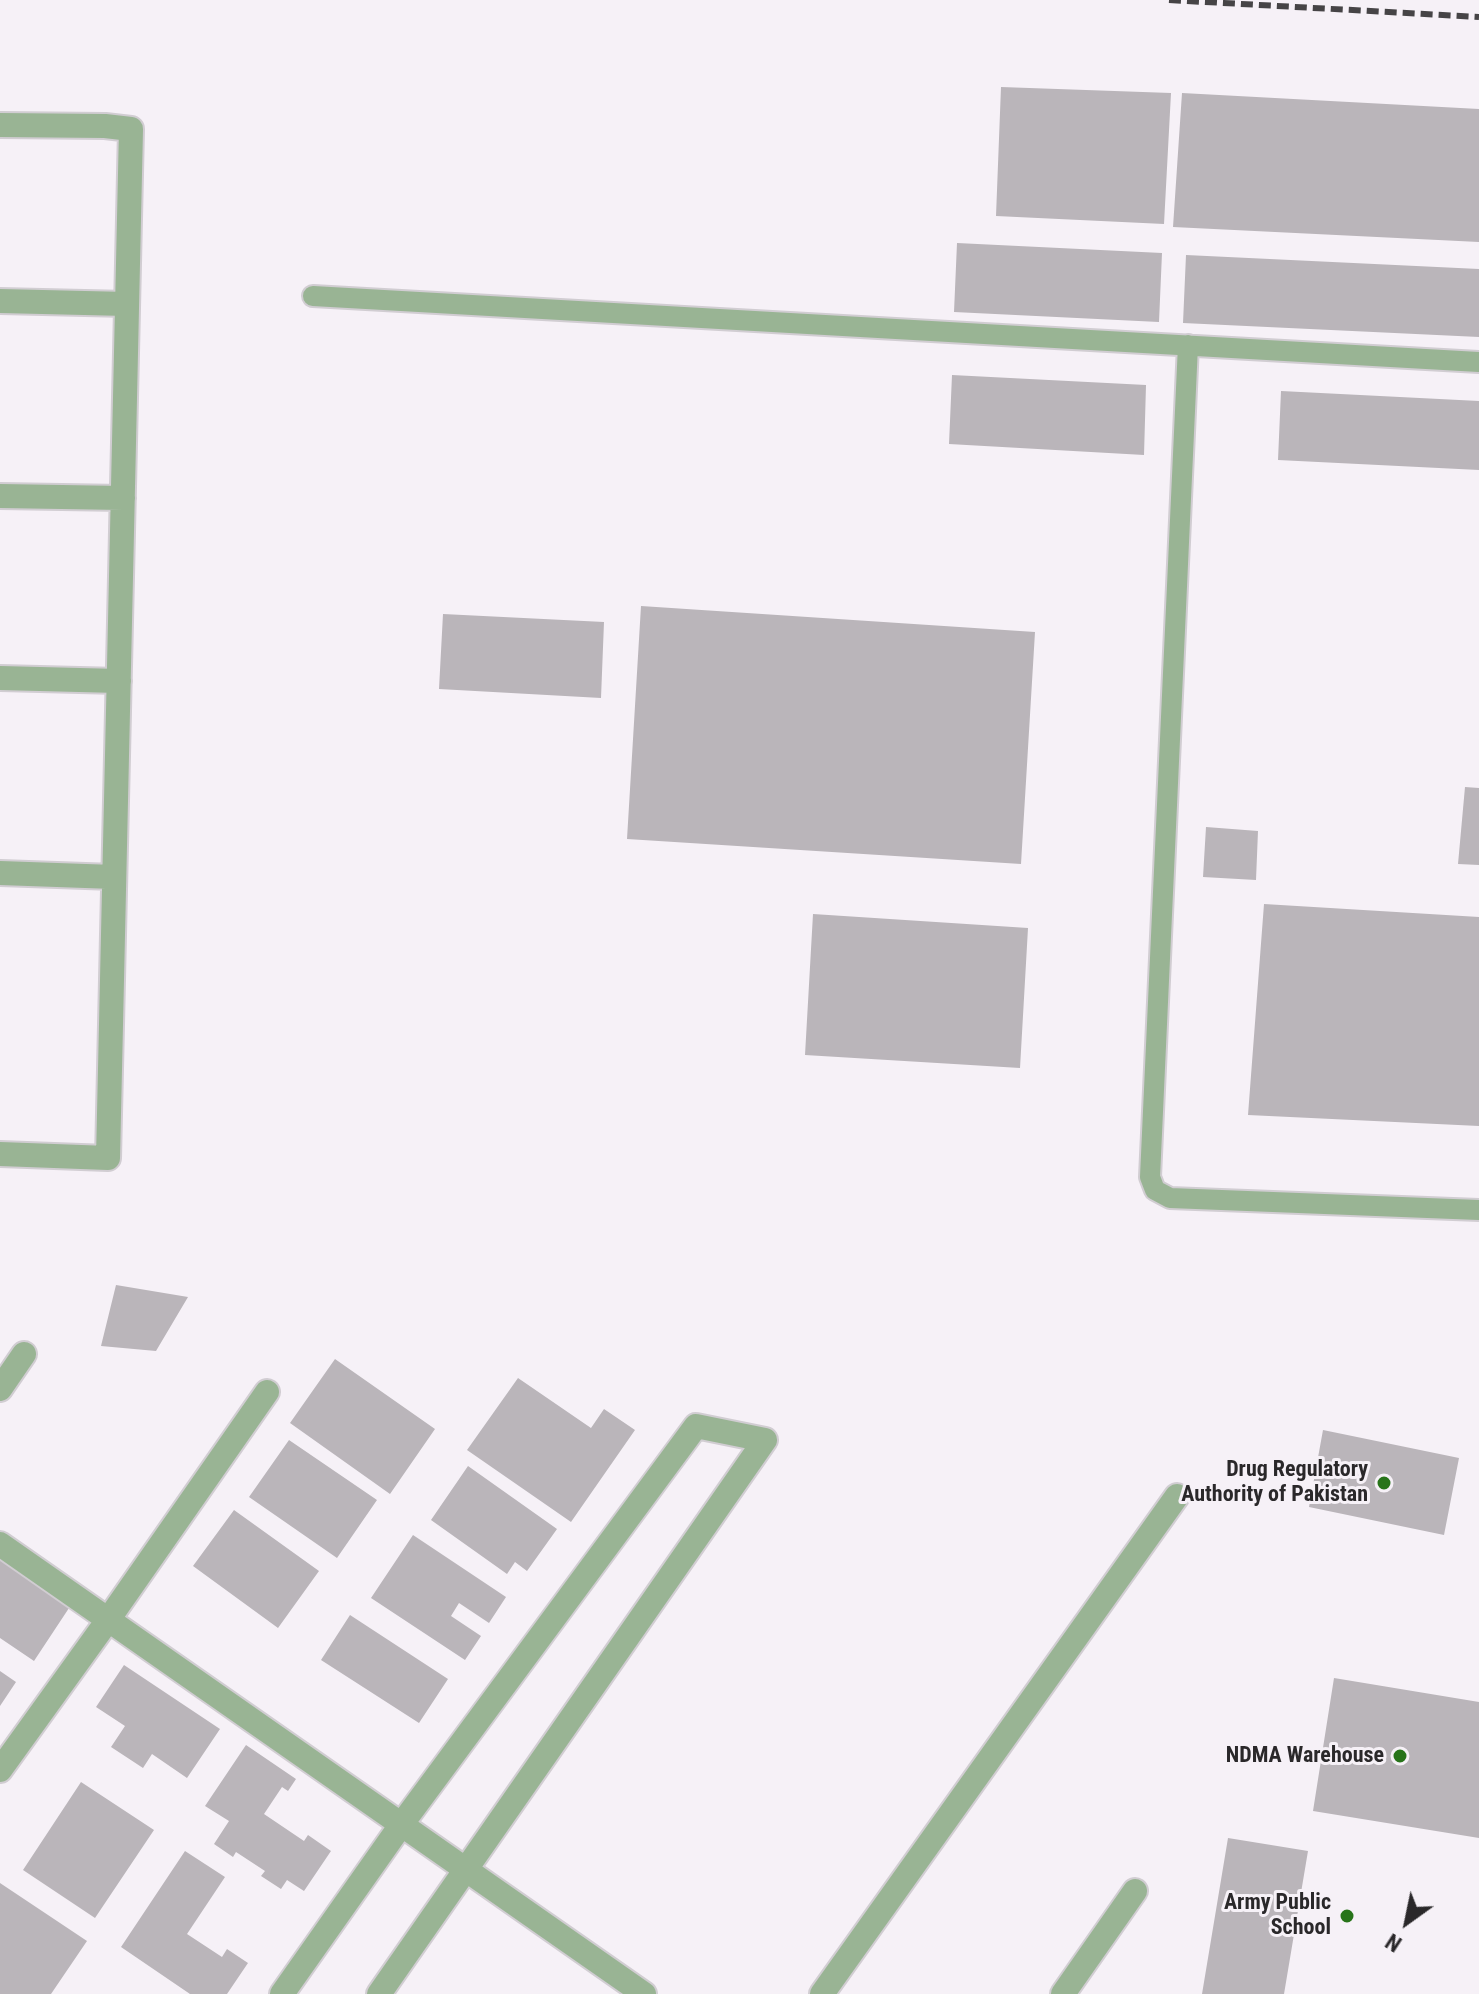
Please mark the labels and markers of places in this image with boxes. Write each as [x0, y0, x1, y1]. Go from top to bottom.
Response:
place label: Drug Regulatory Authority of Pakistan [1181, 1457, 1368, 1508]
marker: Drug Regulatory Authority of Pakistan [1375, 1474, 1393, 1492]
place label: NDMA Warehouse [1226, 1743, 1384, 1769]
marker: NDMA Warehouse [1391, 1747, 1409, 1765]
place label: Army Public School [1224, 1890, 1331, 1942]
marker: Army Public School [1338, 1907, 1356, 1925]

